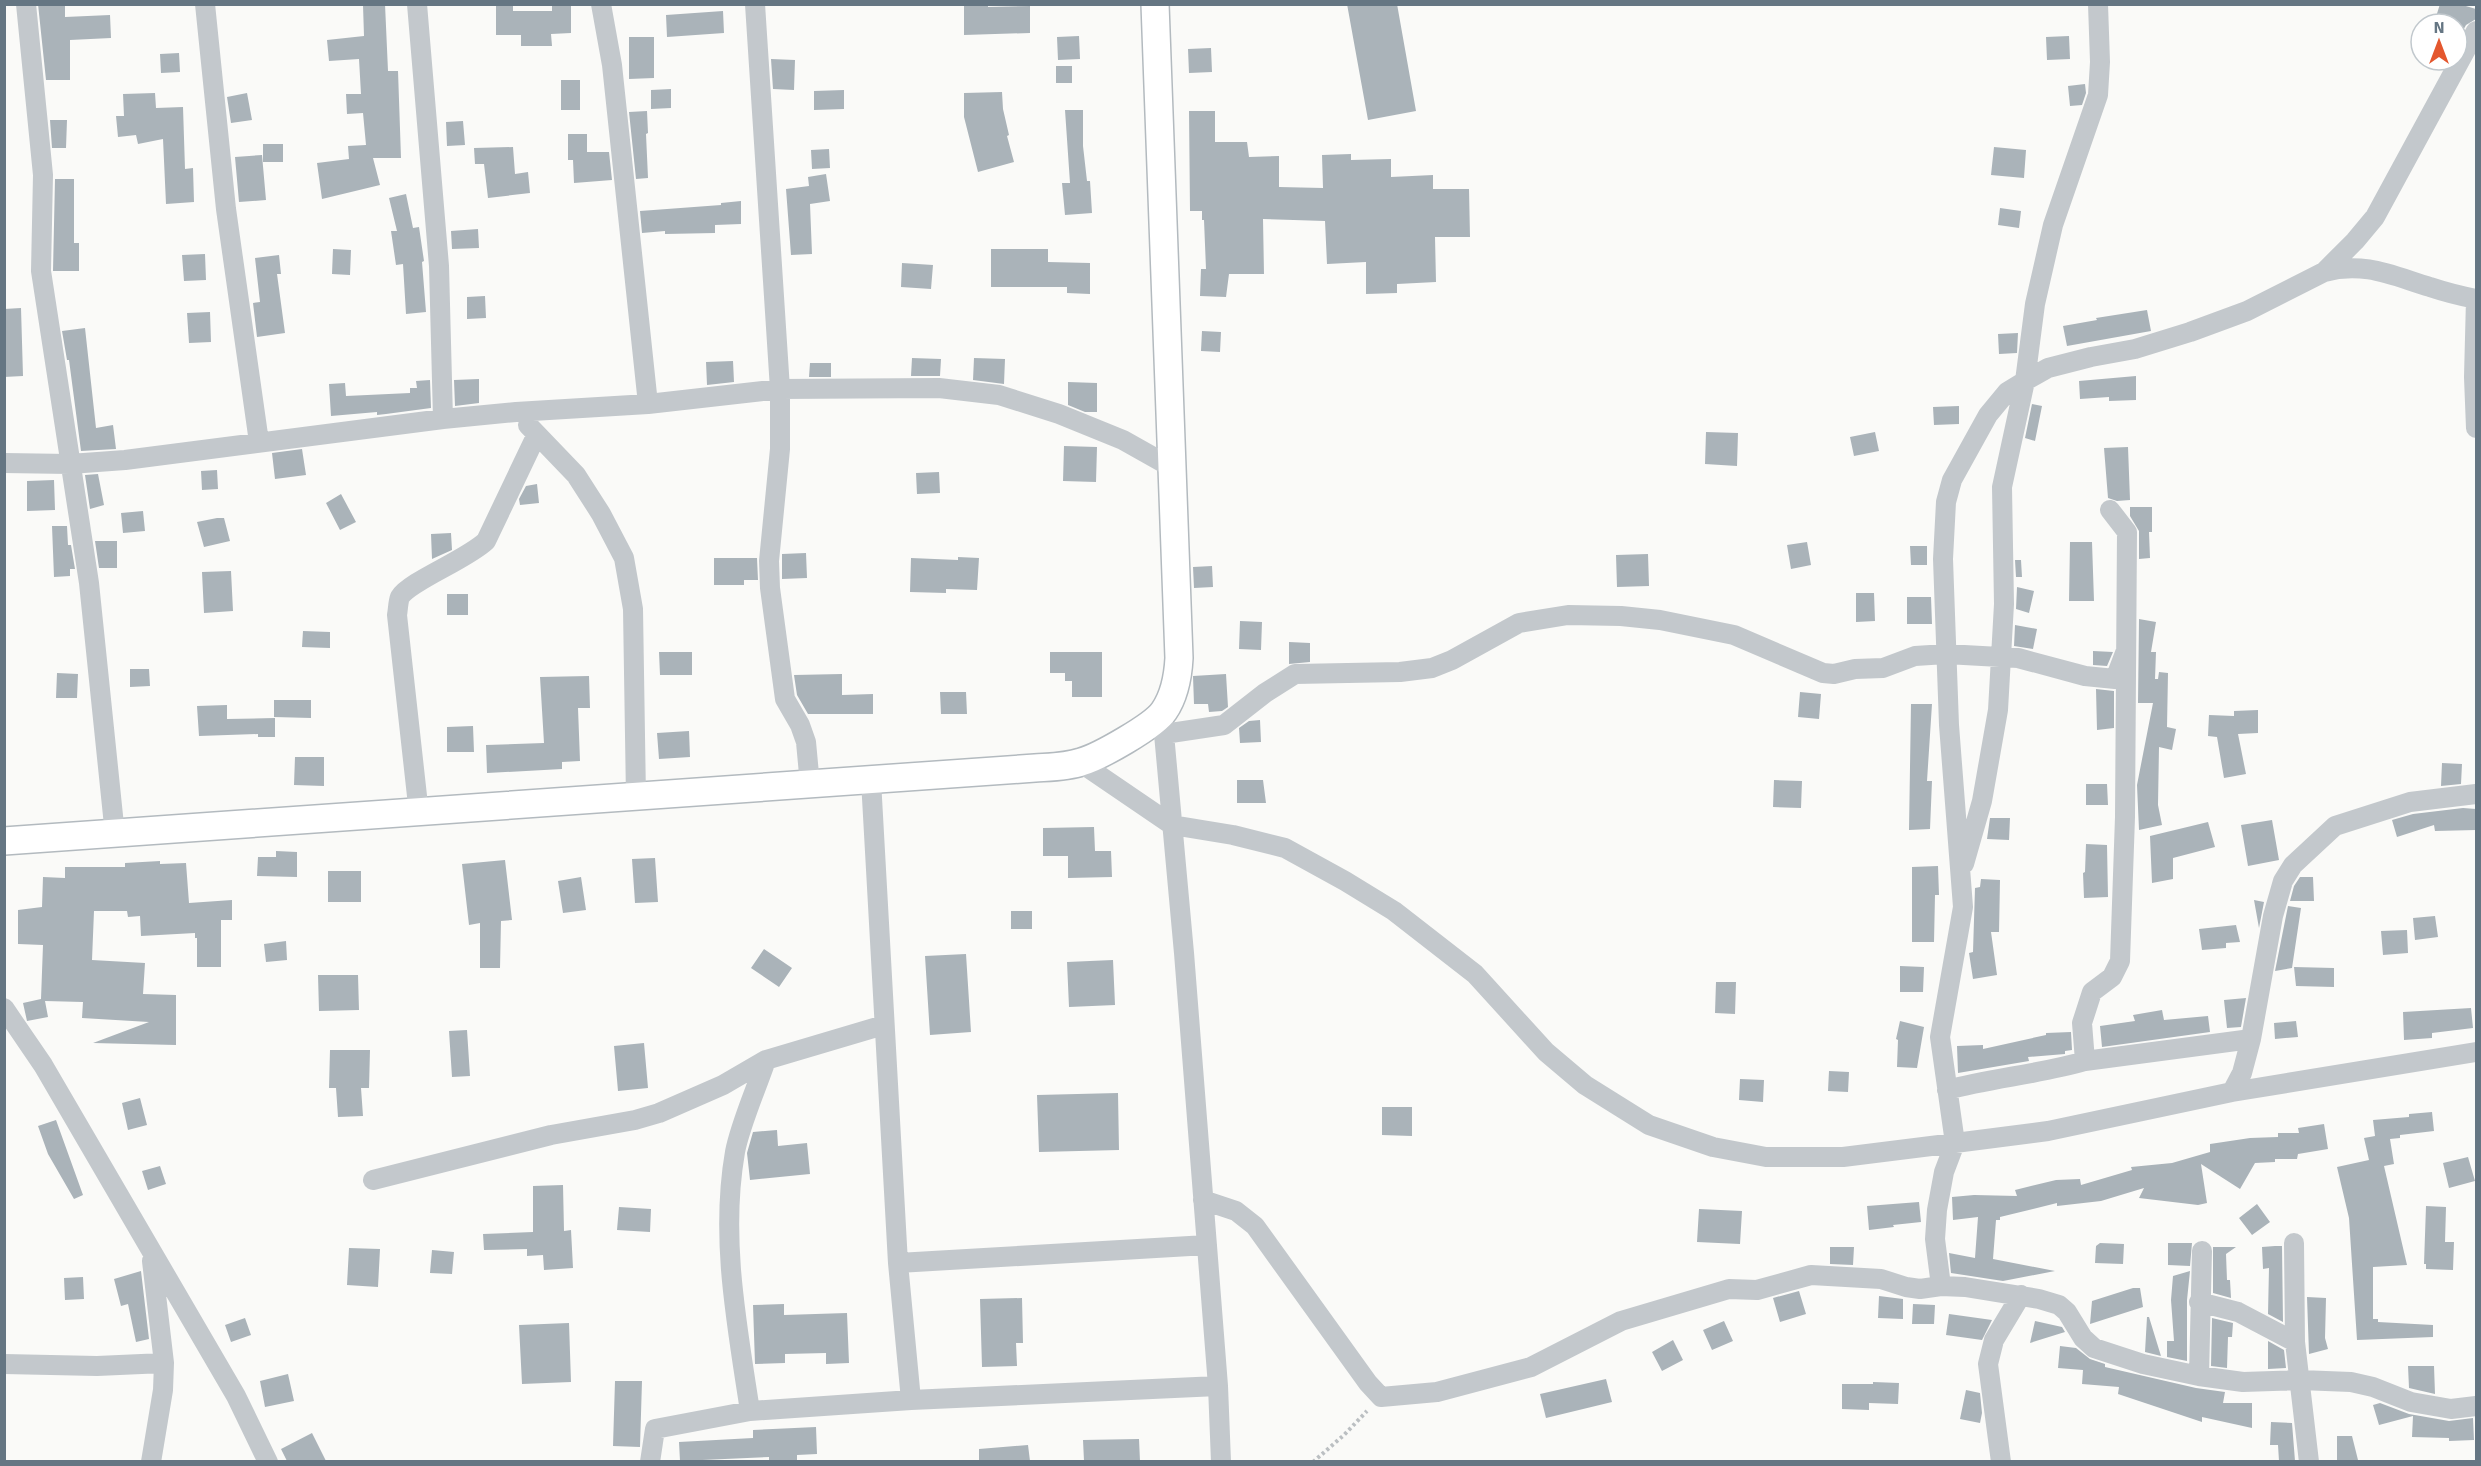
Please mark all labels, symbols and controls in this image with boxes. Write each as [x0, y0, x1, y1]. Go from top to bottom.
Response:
north arrow [2409, 12, 2469, 72]
text: N [2433, 18, 2445, 38]

